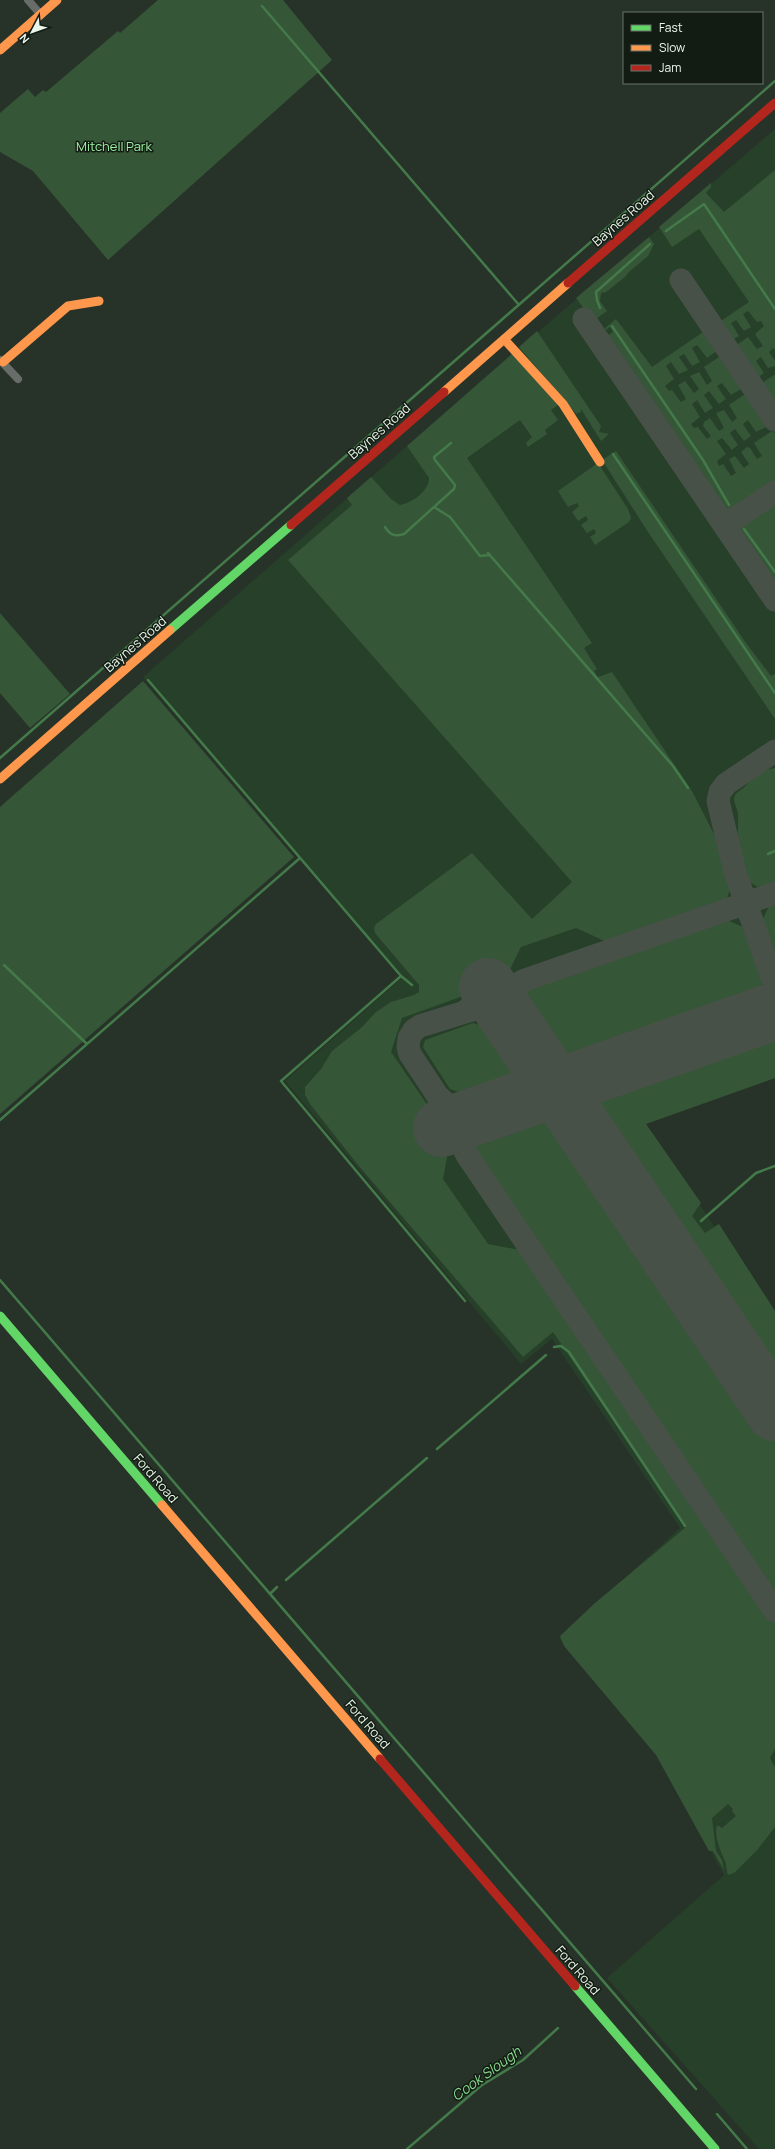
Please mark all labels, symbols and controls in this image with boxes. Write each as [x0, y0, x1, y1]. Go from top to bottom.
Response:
north arrow [12, 12, 52, 52]
legend [623, 12, 763, 84]
text: Fast [659, 19, 683, 36]
text: N [16, 31, 32, 47]
text: Slow [659, 39, 685, 56]
text: Jam [659, 59, 681, 76]
park label: Mitchell Park [76, 137, 153, 155]
street label: Baynes Road [588, 186, 658, 250]
street label: Baynes Road [344, 399, 414, 463]
street label: Baynes Road [100, 612, 170, 676]
street label: Ford Road [130, 1450, 182, 1506]
street label: Ford Road [342, 1696, 394, 1752]
street label: Ford Road [552, 1942, 604, 1998]
water label: Cook Slough [447, 2041, 525, 2105]

